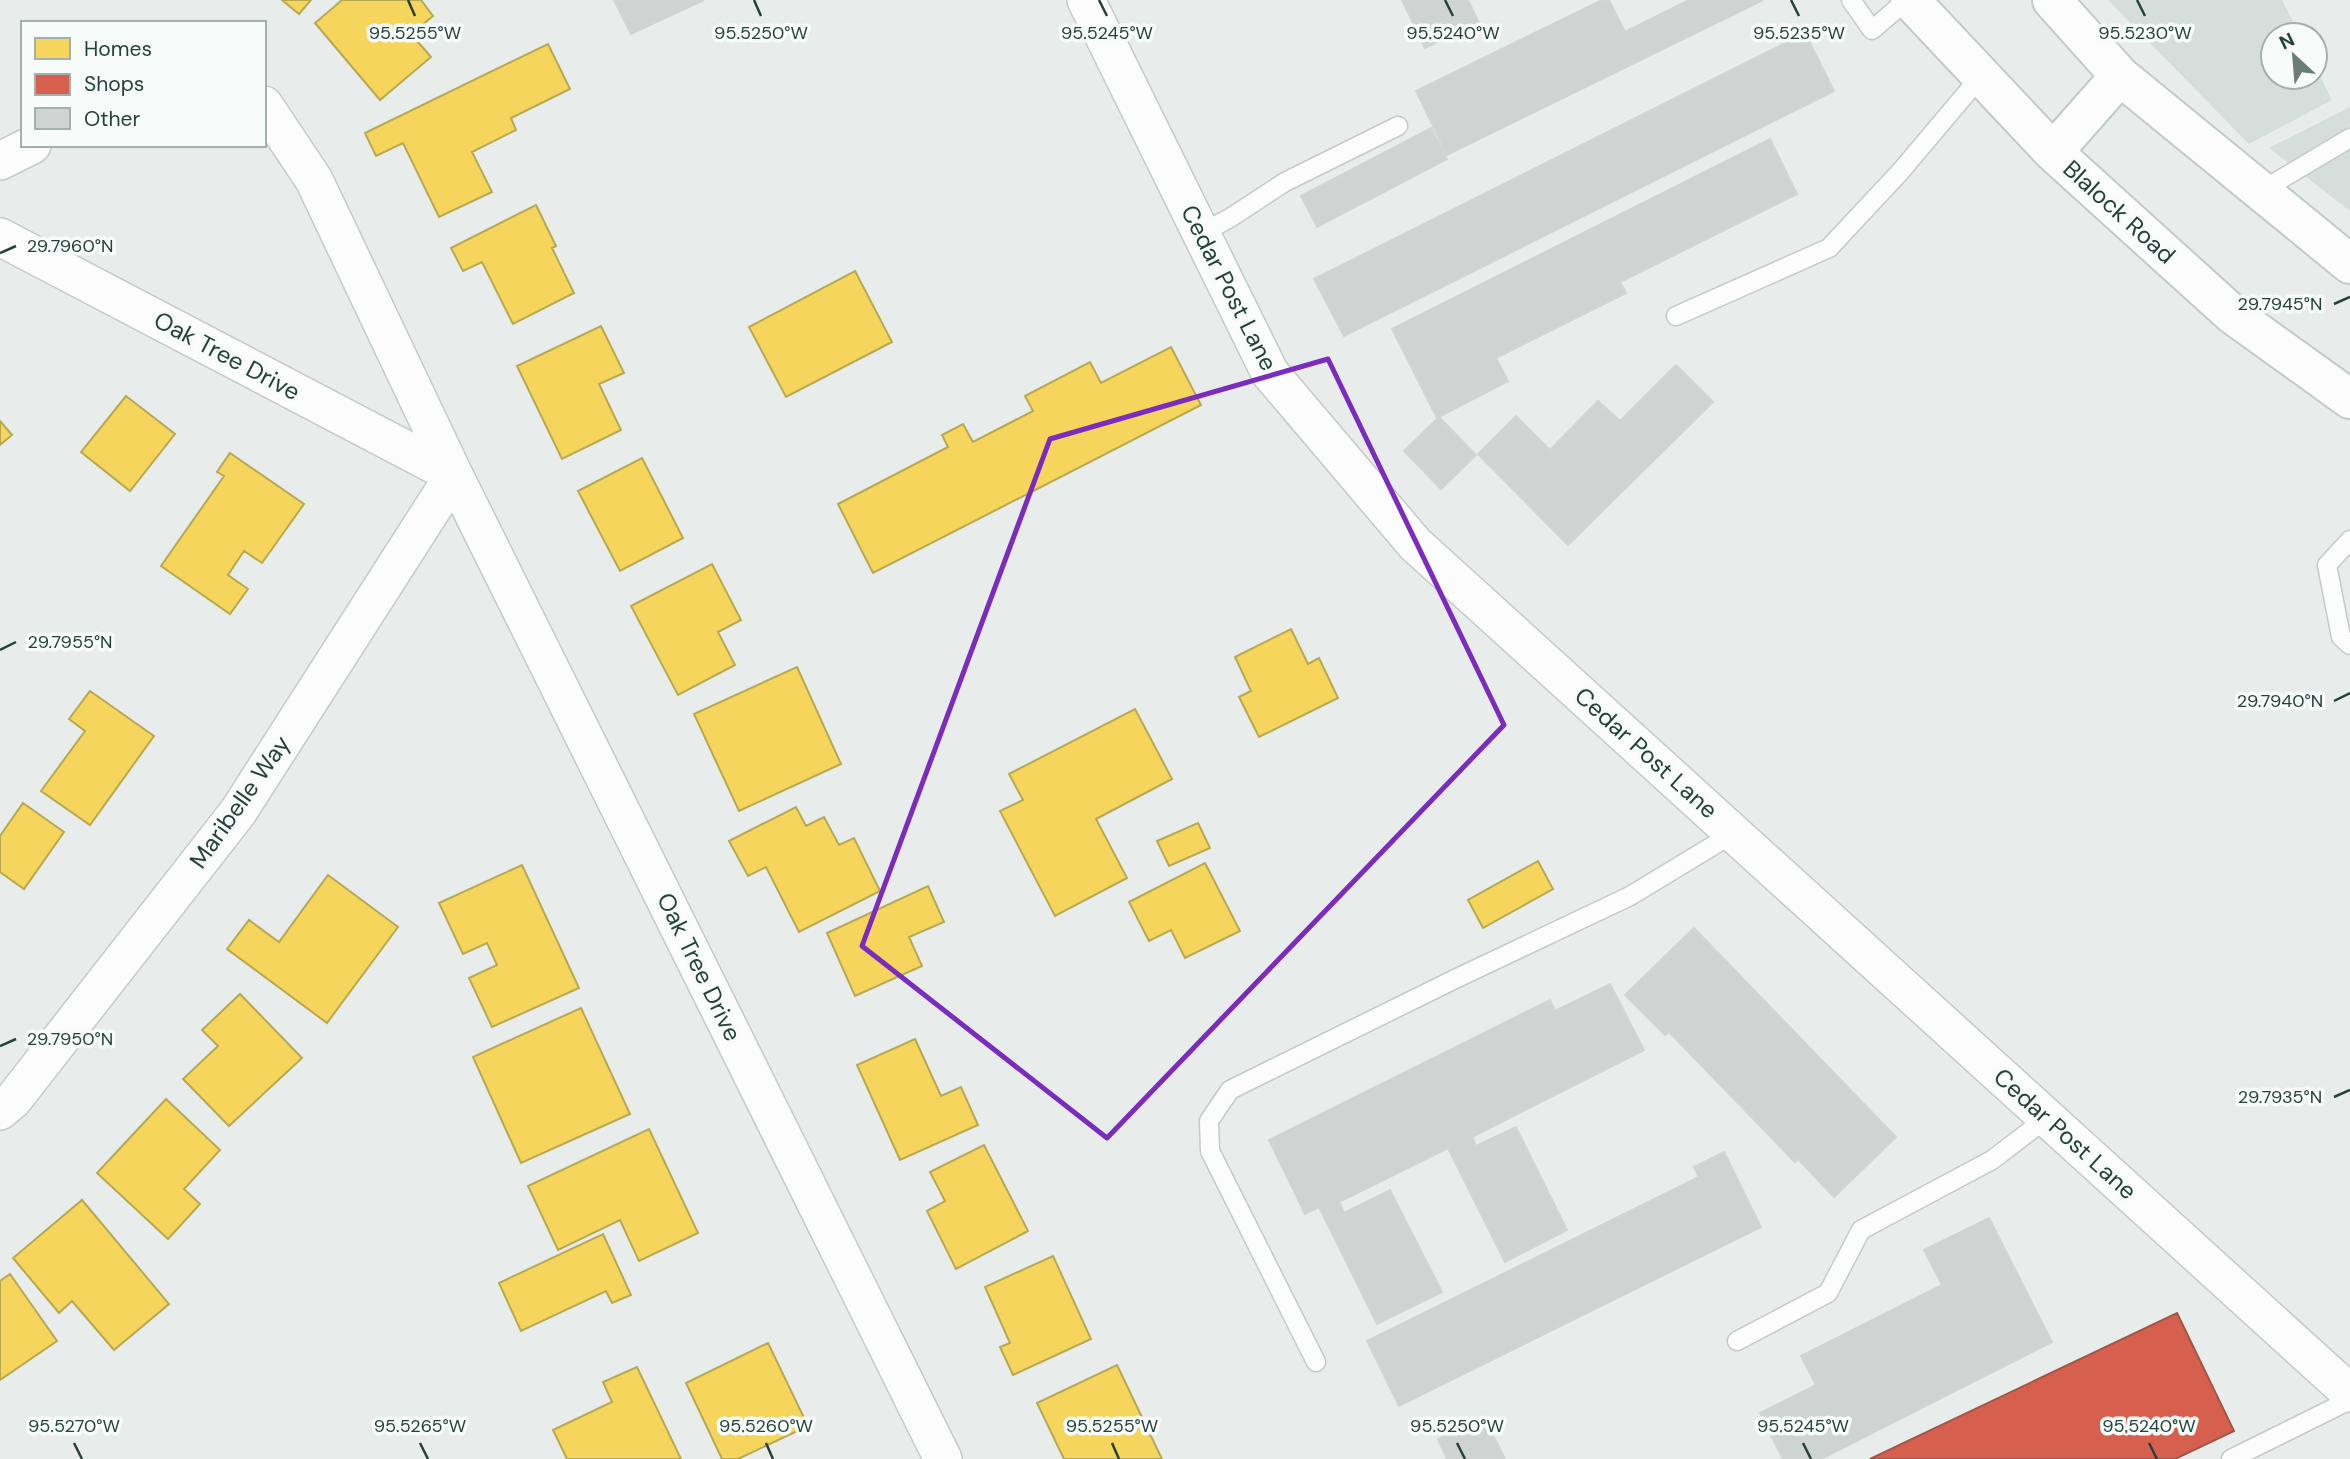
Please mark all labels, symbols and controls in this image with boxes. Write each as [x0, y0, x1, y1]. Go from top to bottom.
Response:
legend [21, 21, 266, 147]
text: 95.5255°W [369, 21, 461, 45]
text: 95.5250°W [714, 21, 808, 45]
text: 95.5245°W [1061, 21, 1153, 45]
text: 95.5240°W [1406, 21, 1500, 45]
text: 95.5235°W [1753, 21, 1845, 45]
text: 95.5230°W [2098, 21, 2192, 45]
north arrow [2259, 21, 2329, 91]
text: N [2275, 27, 2298, 55]
text: Homes [84, 35, 152, 63]
text: Shops [84, 70, 144, 98]
text: Other [84, 105, 140, 133]
street label: Blalock Road [2057, 153, 2182, 270]
street label: Cedar Post Lane [1174, 200, 1285, 376]
text: 29.7960°N [27, 234, 113, 258]
text: 29.7945°N [2238, 292, 2322, 316]
street label: Oak Tree Drive [149, 304, 306, 407]
text: 29.7955°N [28, 630, 113, 654]
street label: Cedar Post Lane [1568, 680, 1724, 825]
text: 29.7940°N [2237, 689, 2323, 713]
street label: Maribelle Way [182, 729, 297, 874]
street label: Oak Tree Drive [650, 888, 749, 1046]
text: 29.7950°N [27, 1027, 113, 1051]
street label: Cedar Post Lane [1987, 1061, 2143, 1206]
text: 29.7935°N [2238, 1085, 2322, 1109]
text: 95.5270°W [28, 1414, 120, 1438]
text: 95.5265°W [374, 1414, 466, 1438]
text: 95.5260°W [719, 1414, 813, 1438]
text: 95.5255°W [1066, 1414, 1158, 1438]
text: 95.5250°W [1410, 1414, 1504, 1438]
text: 95.5245°W [1757, 1414, 1849, 1438]
text: 95.5240°W [2102, 1414, 2196, 1438]

